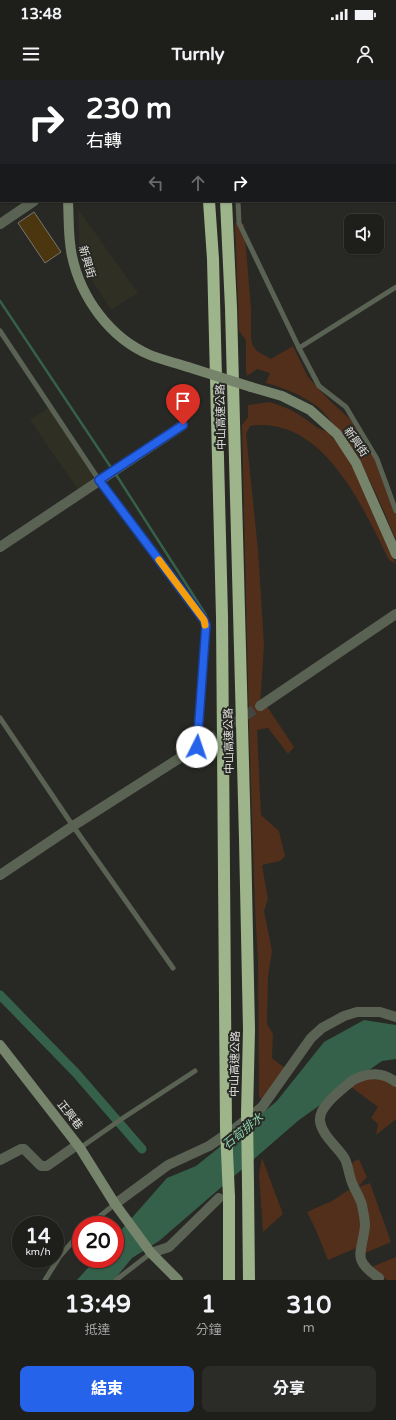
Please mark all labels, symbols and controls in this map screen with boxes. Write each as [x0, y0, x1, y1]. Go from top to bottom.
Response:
text: 13:48 [20, 5, 62, 23]
icon: menu [20, 43, 42, 65]
text: Turnly [172, 43, 224, 65]
icon: person [354, 43, 376, 65]
text: 230 m [86, 92, 172, 126]
icon: right [20, 96, 72, 148]
text: 右轉 [86, 130, 122, 152]
icon: left [145, 172, 167, 194]
icon: ahead [187, 172, 209, 194]
icon: right [229, 172, 251, 194]
map controls [344, 214, 384, 254]
button: sound [344, 214, 384, 254]
street label: 新興街 [76, 244, 98, 280]
pin [166, 384, 200, 425]
street label: 中山高速公路 [214, 384, 228, 450]
icon: arrive [172, 390, 194, 412]
street label: 新興街 [341, 425, 371, 459]
street label: 中山高速公路 [222, 708, 236, 774]
position arrow [176, 726, 218, 768]
street label: 中山高速公路 [228, 1031, 242, 1097]
street label: 正興巷 [55, 1098, 85, 1132]
water label: 石筍排水 [220, 1110, 267, 1152]
speed limit sign: 20 [72, 1216, 124, 1268]
text: 14 [25, 1225, 51, 1249]
text: km/h [25, 1246, 51, 1258]
text: 13:49 [65, 1290, 131, 1319]
text: 1 [201, 1290, 216, 1319]
text: 310 [286, 1291, 331, 1320]
text: m [303, 1320, 315, 1336]
text: 抵達 [85, 1322, 111, 1338]
text: 分鐘 [196, 1322, 222, 1338]
button: 結束 [20, 1366, 194, 1412]
button: 分享 [202, 1366, 376, 1412]

